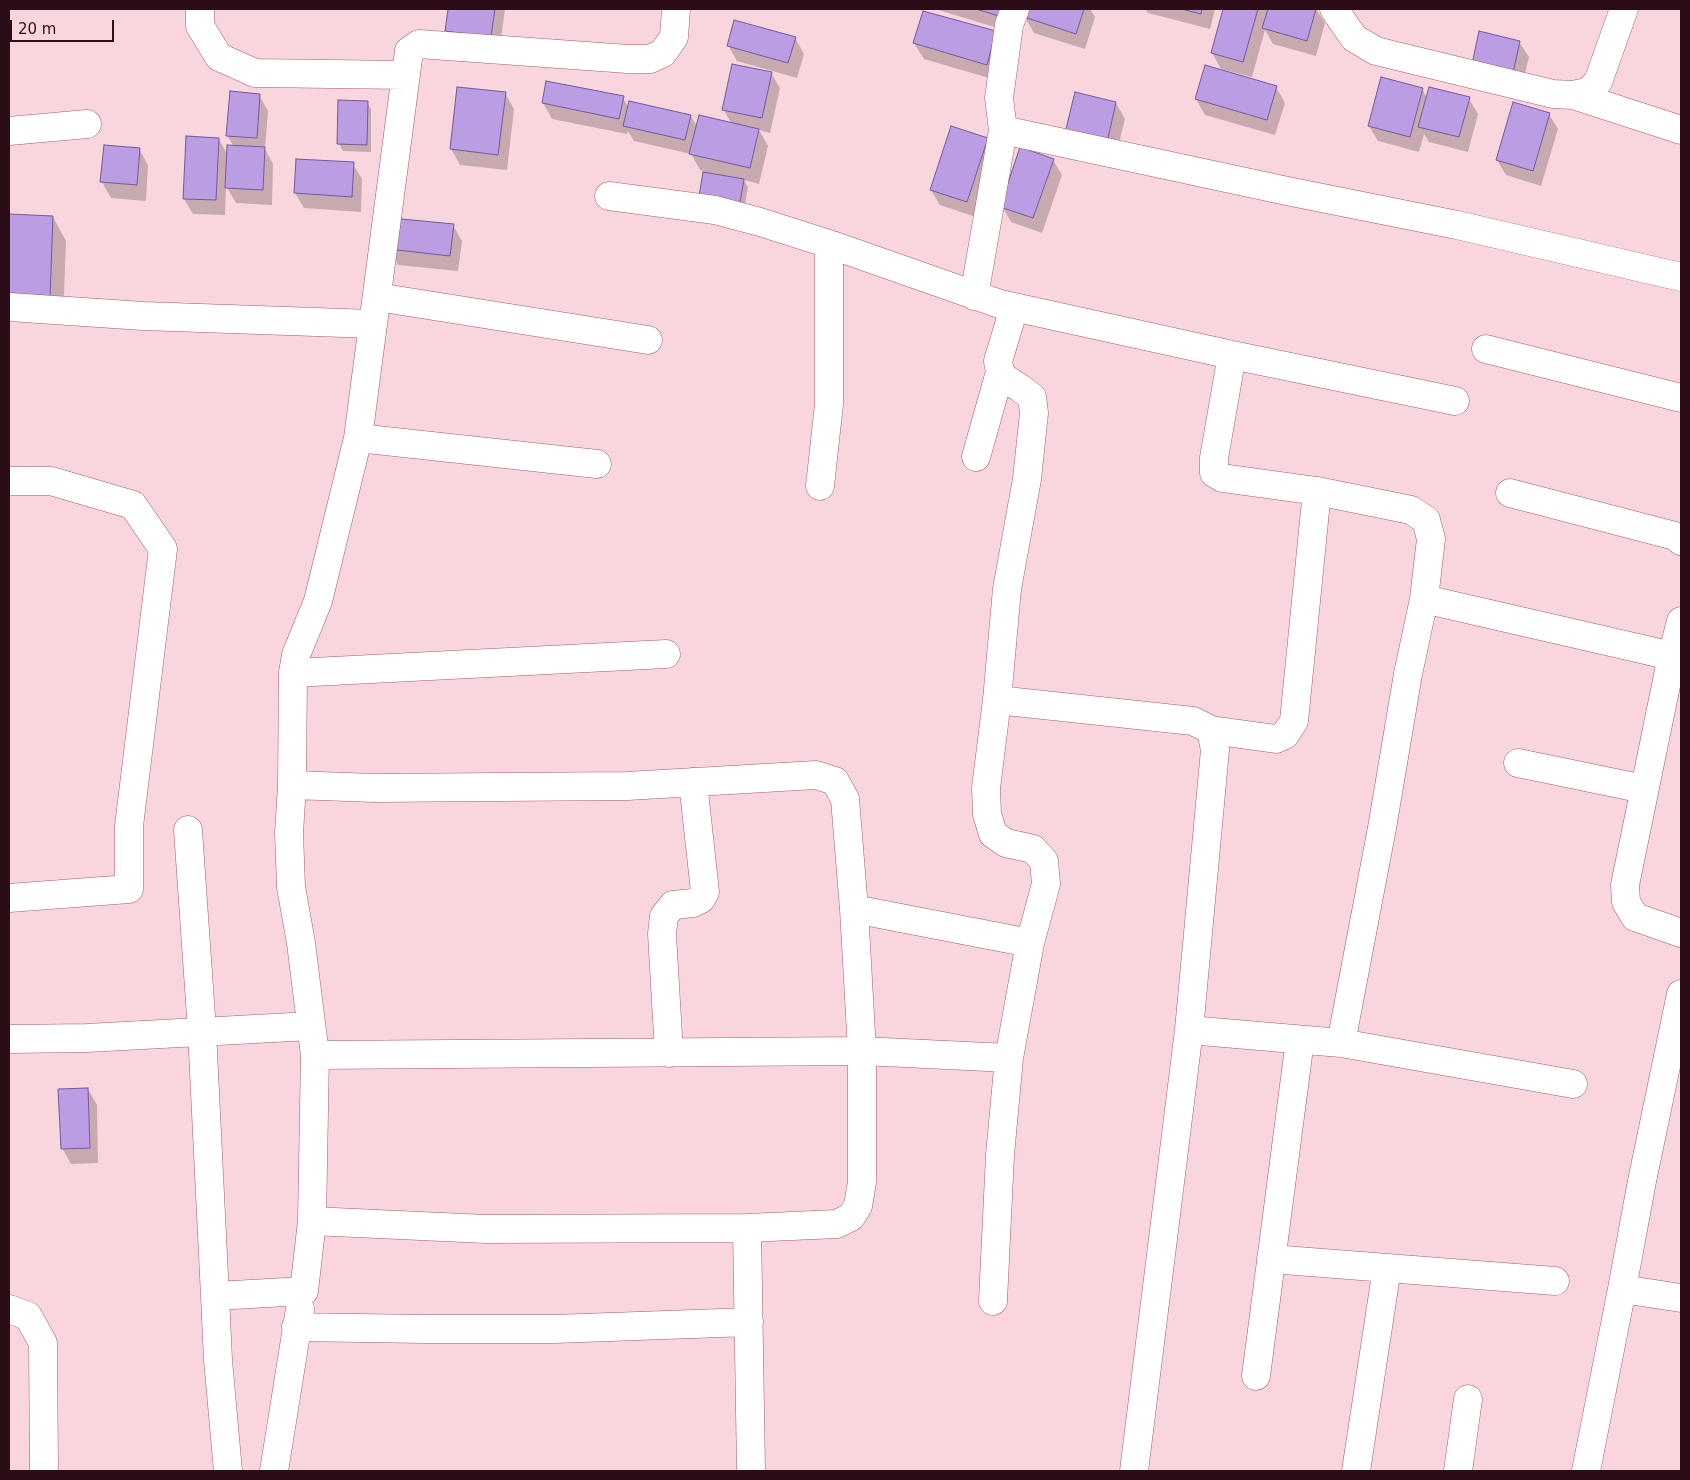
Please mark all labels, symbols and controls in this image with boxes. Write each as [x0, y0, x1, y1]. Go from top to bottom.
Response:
scale bar [12, 10, 116, 42]
text: 20 m [18, 20, 56, 38]

